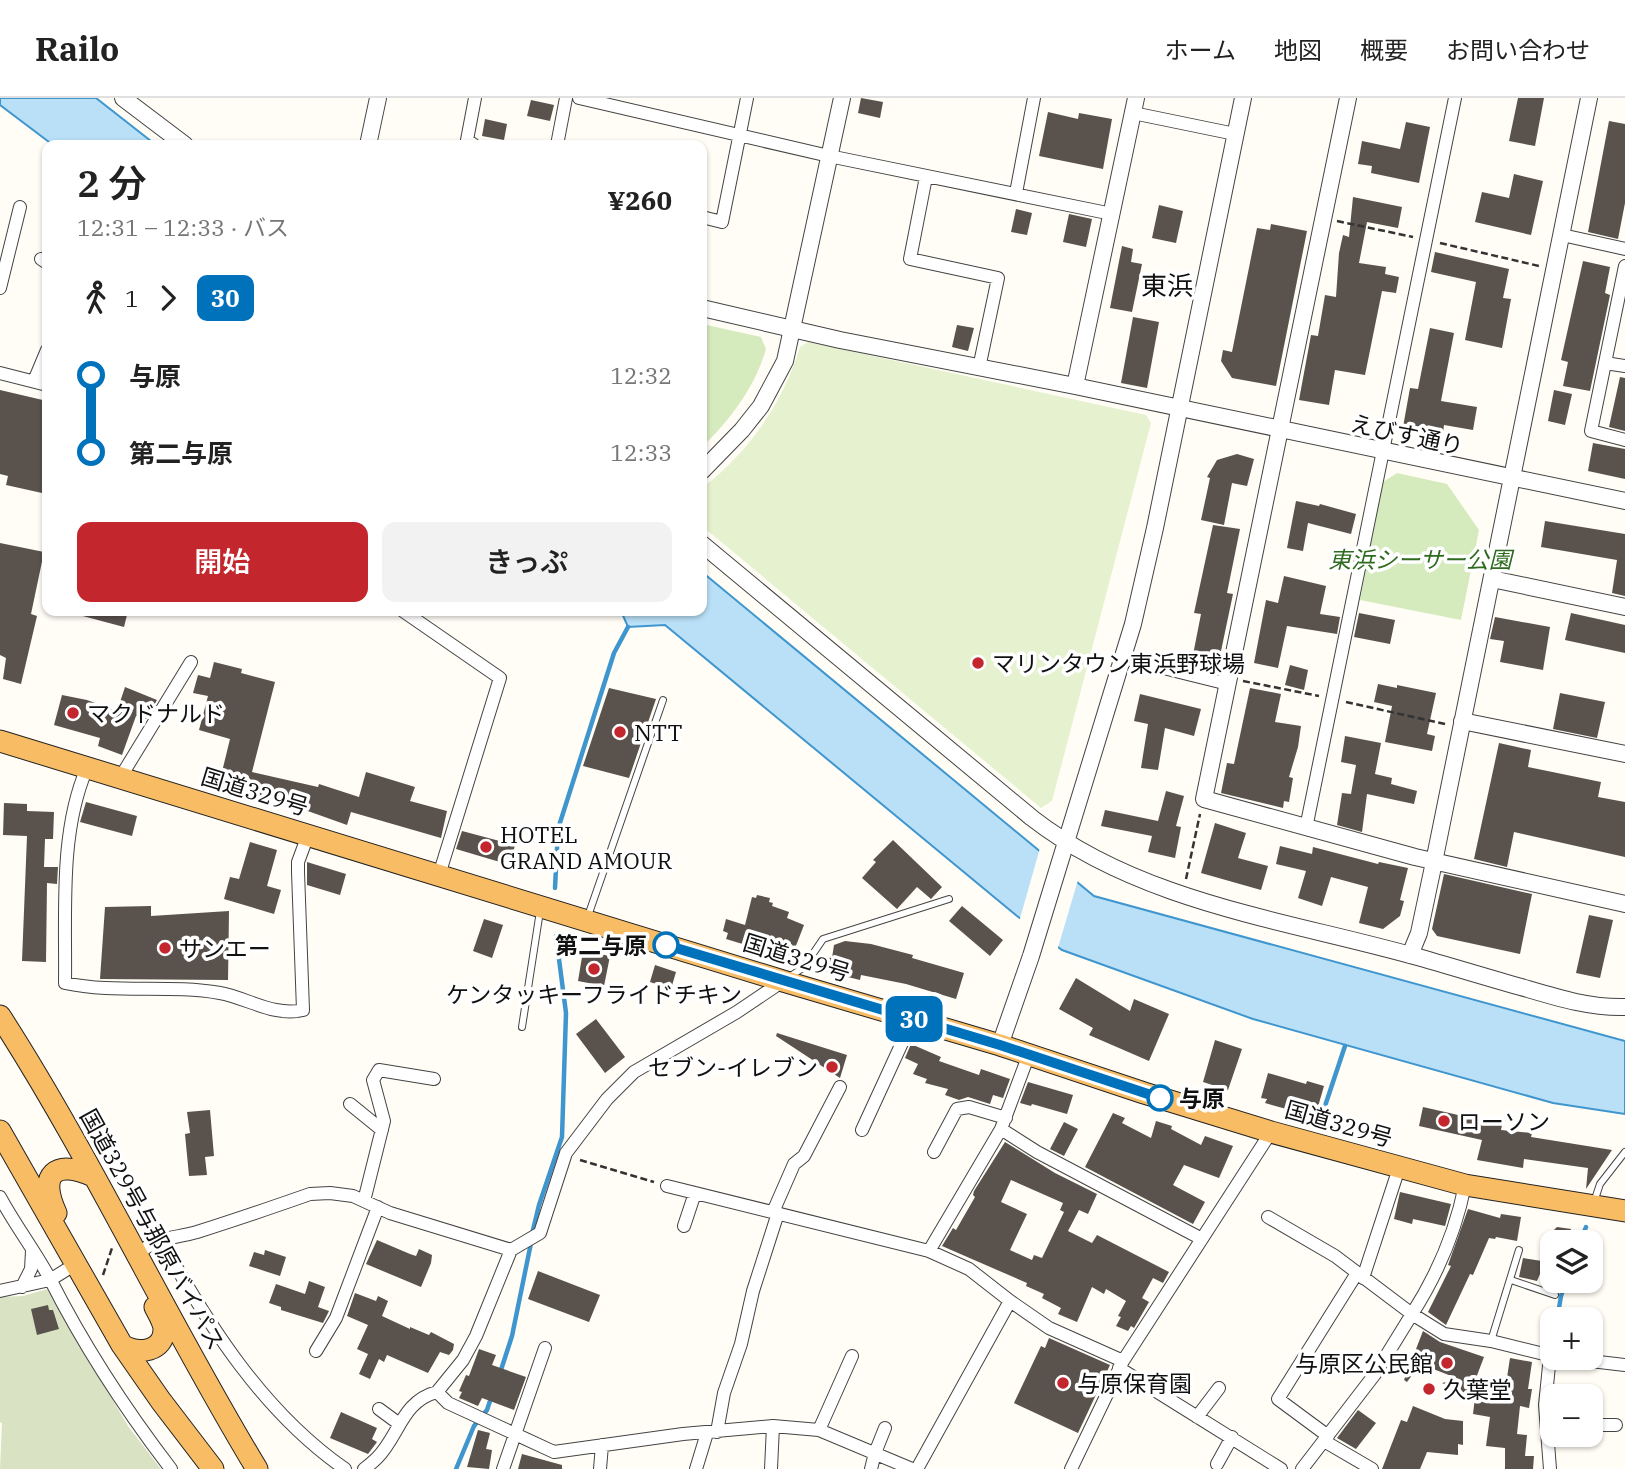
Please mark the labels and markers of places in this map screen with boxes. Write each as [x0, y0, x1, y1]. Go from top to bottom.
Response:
place label: マリンタウン東浜野球場 [992, 648, 1245, 678]
marker: マリンタウン東浜野球場 [970, 655, 986, 671]
place label: マクドナルド [87, 698, 225, 728]
marker: マクドナルド [65, 705, 81, 721]
place label: NTT [634, 717, 682, 747]
marker: NTT [612, 724, 628, 740]
place label: HOTEL GRAND AMOUR [500, 819, 673, 875]
marker: HOTEL GRAND AMOUR [478, 839, 494, 855]
place label: 第二与原 [555, 930, 647, 960]
marker: 第二与原 [653, 932, 679, 958]
place label: サンエー [179, 933, 271, 963]
marker: サンエー [157, 940, 173, 956]
marker: ケンタッキーフライドチキン [586, 961, 602, 977]
place label: ケンタッキーフライドチキン [446, 979, 742, 1009]
place label: セブン-イレブン [648, 1052, 818, 1082]
marker: セブン-イレブン [824, 1059, 840, 1075]
place label: 与原 [1179, 1083, 1225, 1113]
marker: 与原 [1147, 1085, 1173, 1111]
place label: ローソン [1458, 1106, 1550, 1136]
marker: ローソン [1436, 1113, 1452, 1129]
place label: 与原区公民館 [1295, 1348, 1433, 1378]
marker: 与原区公民館 [1439, 1355, 1455, 1371]
place label: 与原保育園 [1077, 1368, 1192, 1398]
place label: 久葉堂 [1443, 1374, 1512, 1404]
marker: 与原保育園 [1055, 1375, 1071, 1391]
marker: 久葉堂 [1421, 1381, 1437, 1397]

